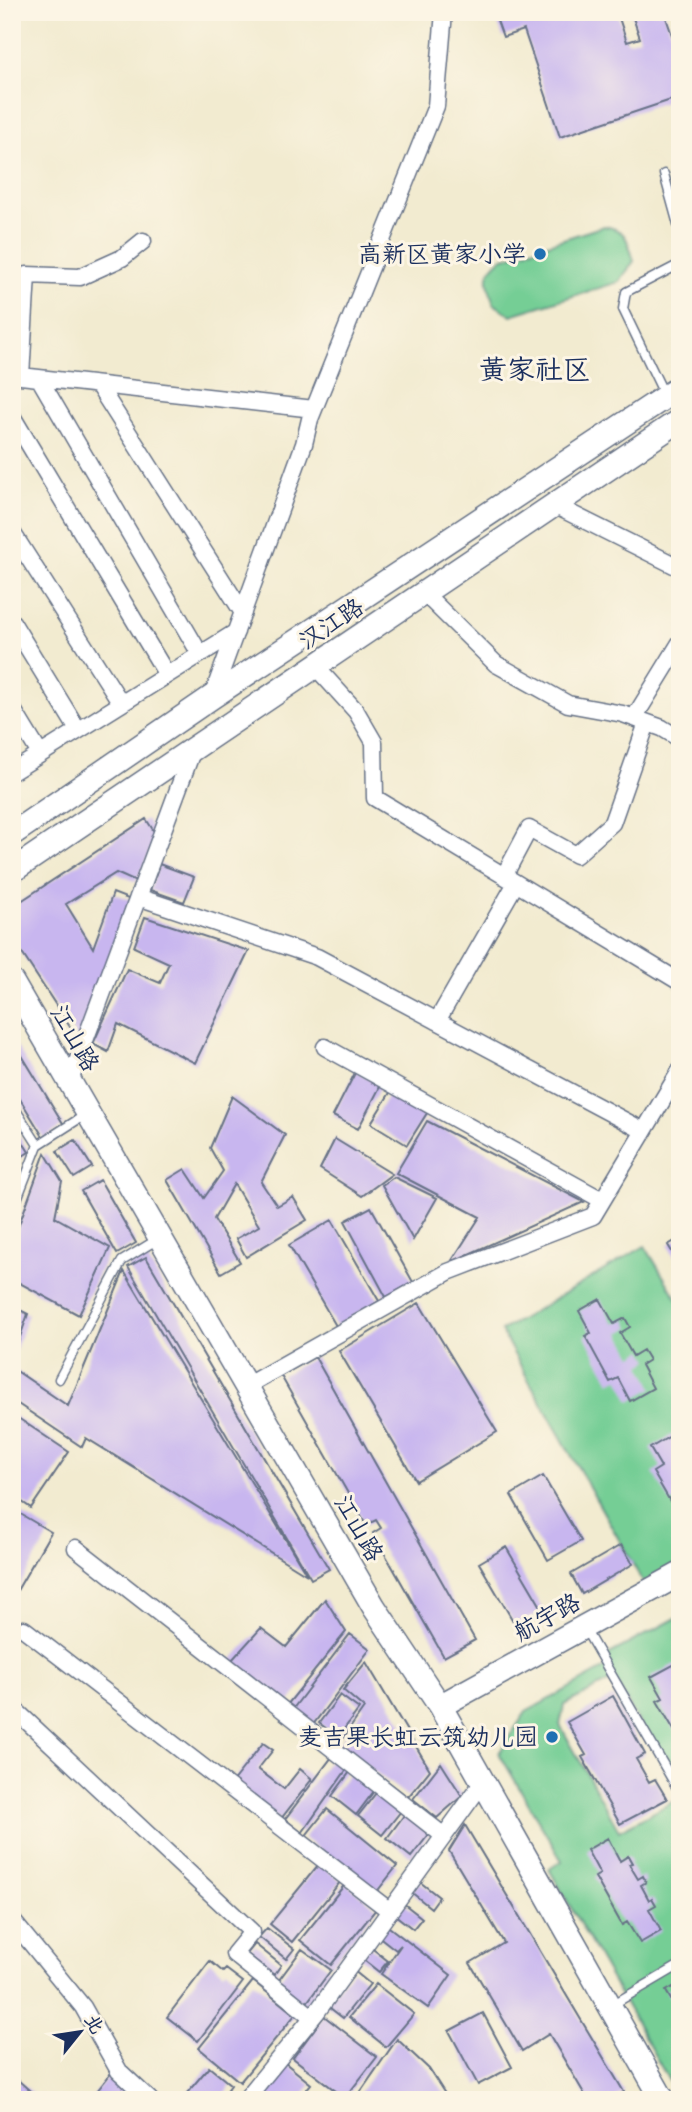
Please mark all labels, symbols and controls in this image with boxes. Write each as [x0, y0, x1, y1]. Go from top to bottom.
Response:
place label: 高新区黄家小学 [358, 239, 526, 269]
marker: 高新区黄家小学 [532, 246, 548, 262]
district label: 黄家社区 [479, 352, 591, 387]
street label: 汉江路 [293, 591, 369, 657]
street label: 江山路 [44, 999, 106, 1077]
street label: 江山路 [328, 1489, 390, 1567]
street label: 航宇路 [508, 1586, 586, 1648]
place label: 麦吉果长虹云筑幼儿园 [298, 1722, 538, 1752]
marker: 麦吉果长虹云筑幼儿园 [544, 1729, 560, 1745]
north arrow [46, 1996, 116, 2066]
text: 北 [79, 2010, 109, 2038]

